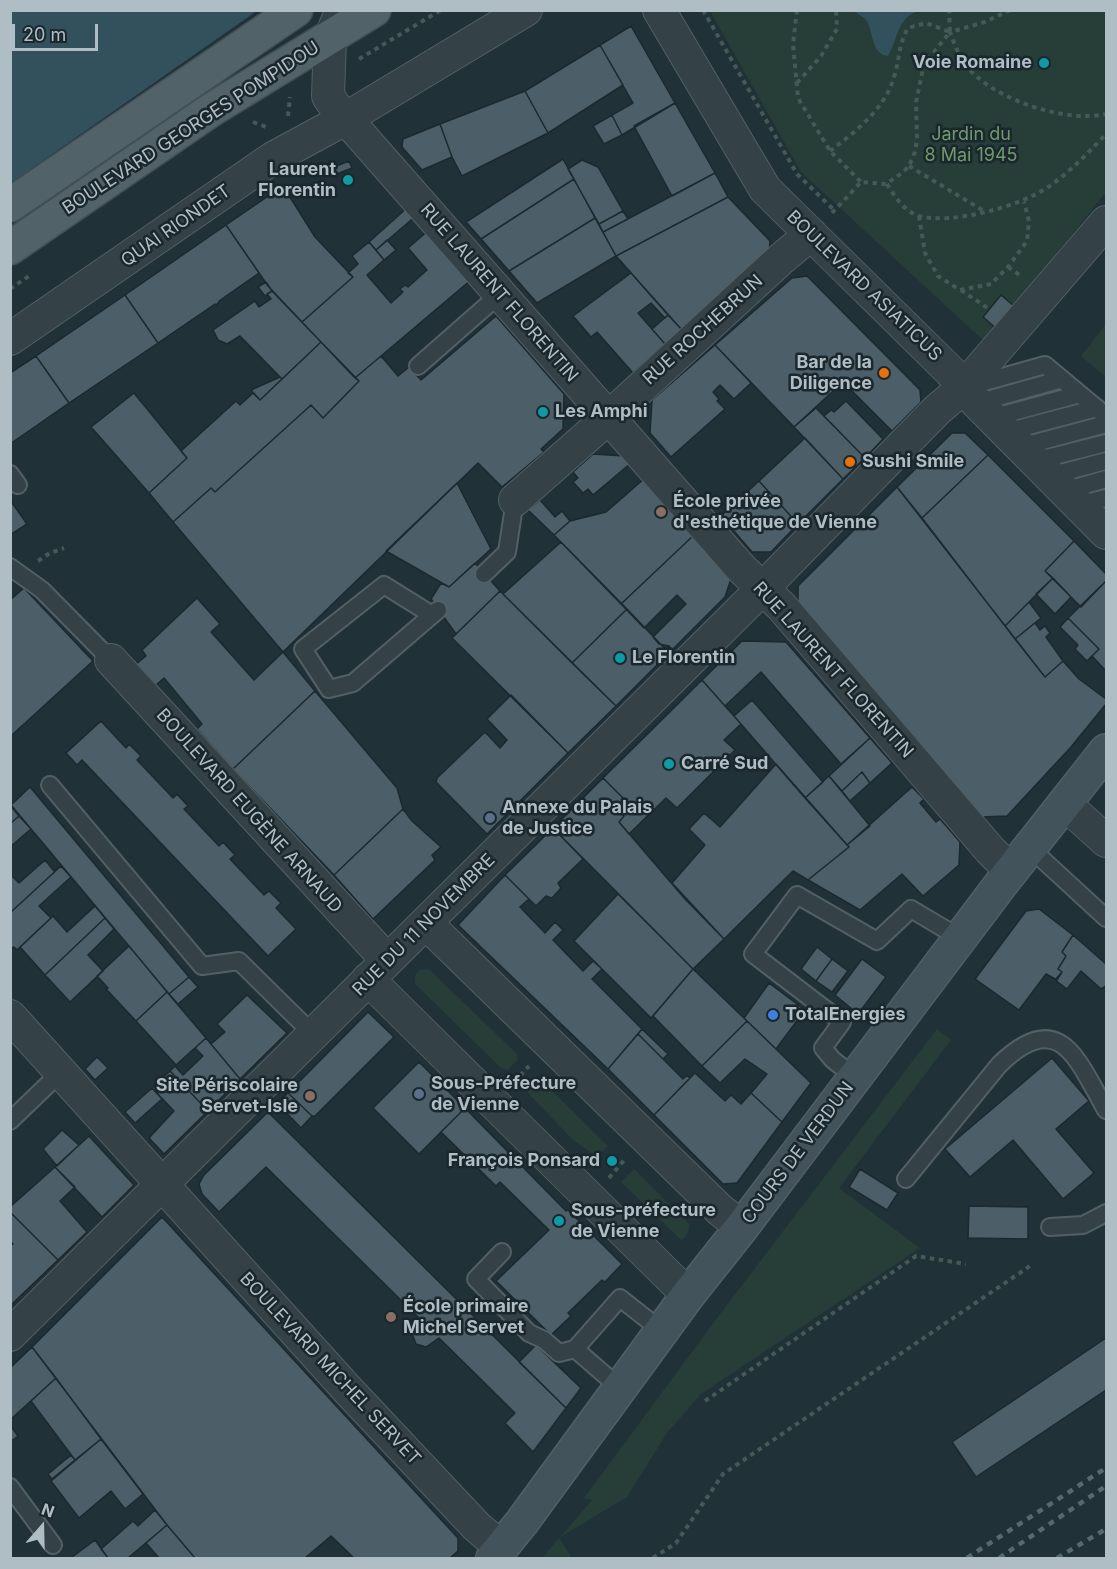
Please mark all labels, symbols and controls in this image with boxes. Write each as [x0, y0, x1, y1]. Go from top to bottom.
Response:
scale bar [15, 12, 100, 50]
text: 20 m [23, 24, 66, 45]
street label: BOULEVARD GEORGES POMPIDOU [59, 37, 323, 219]
place label: Voie Romaine [912, 52, 1032, 74]
marker: Voie Romaine [1037, 56, 1051, 70]
park label: Jardin du 8 Mai 1945 [924, 124, 1018, 166]
place label: Laurent Florentin [258, 159, 336, 201]
marker: Laurent Florentin [341, 173, 355, 187]
street label: QUAI RIONDET [117, 180, 235, 272]
street label: RUE LAURENT FLORENTIN [416, 199, 582, 387]
street label: BOULEVARD ASIATICUS [782, 206, 946, 366]
street label: RUE ROCHEBRUN [639, 270, 767, 390]
place label: Bar de la Diligence [790, 352, 872, 394]
marker: Bar de la Diligence [877, 366, 891, 380]
place label: Les Amphi [555, 401, 648, 423]
marker: Les Amphi [536, 405, 550, 419]
place label: Sushi Smile [862, 451, 964, 473]
marker: Sushi Smile [843, 455, 857, 469]
place label: École privée d'esthétique de Vienne [673, 491, 877, 534]
marker: École privée d'esthétique de Vienne [654, 505, 668, 519]
street label: RUE LAURENT FLORENTIN [748, 578, 918, 762]
place label: Le Florentin [632, 647, 735, 669]
marker: Le Florentin [613, 651, 627, 665]
street label: BOULEVARD EUGÈNE ARNAUD [152, 705, 346, 917]
place label: Carré Sud [681, 753, 768, 775]
marker: Carré Sud [662, 757, 676, 771]
place label: Annexe du Palais de Justice [502, 797, 652, 840]
marker: Annexe du Palais de Justice [483, 811, 497, 825]
street label: RUE DU 11 NOVEMBRE [348, 849, 500, 1001]
place label: TotalEnergies [785, 1004, 905, 1026]
marker: TotalEnergies [766, 1008, 780, 1022]
place label: Sous-Préfecture de Vienne [431, 1073, 576, 1116]
place label: Site Périscolaire Servet-Isle [156, 1075, 298, 1118]
street label: COURS DE VERDUN [738, 1078, 858, 1228]
marker: Sous-Préfecture de Vienne [412, 1087, 426, 1101]
marker: Site Périscolaire Servet-Isle [303, 1089, 317, 1103]
place label: François Ponsard [448, 1150, 600, 1172]
marker: François Ponsard [605, 1154, 619, 1168]
place label: Sous-préfecture de Vienne [571, 1200, 716, 1242]
marker: Sous-préfecture de Vienne [552, 1214, 566, 1228]
street label: BOULEVARD MICHEL SERVET [235, 1268, 425, 1470]
place label: École primaire Michel Servet [403, 1296, 528, 1338]
marker: École primaire Michel Servet [384, 1310, 398, 1324]
north arrow [12, 1497, 72, 1557]
text: N [39, 1499, 57, 1522]

